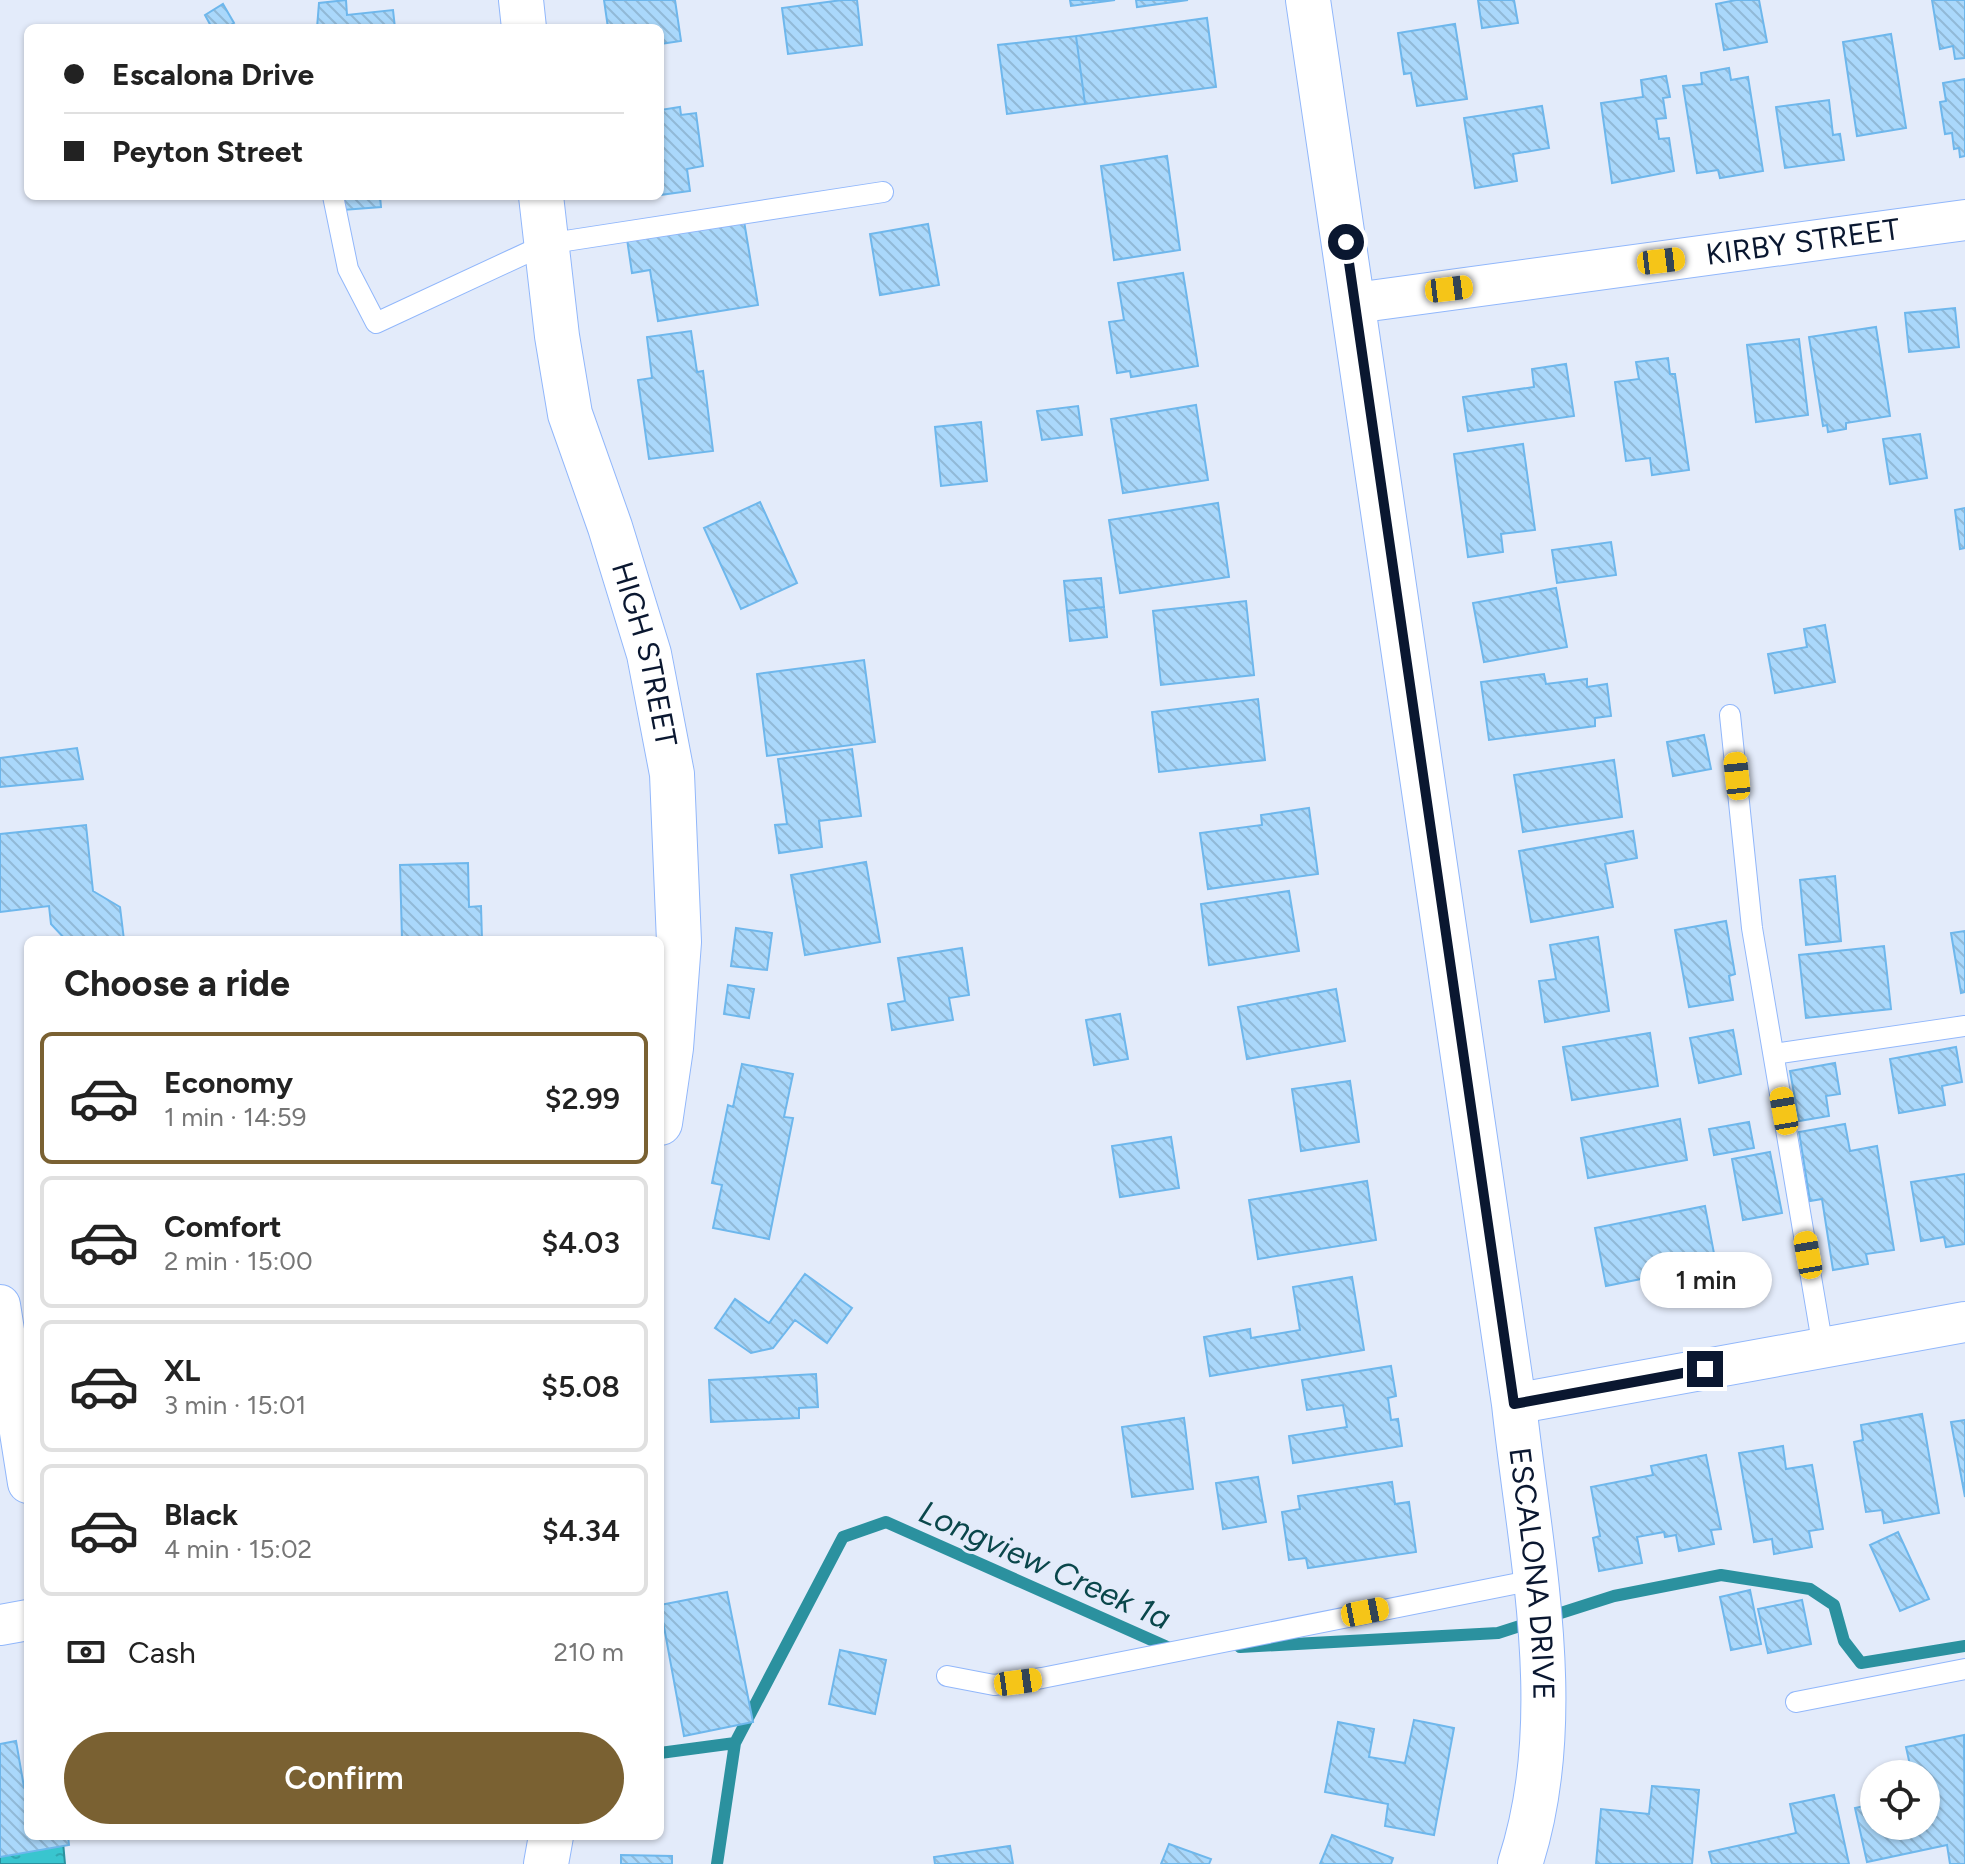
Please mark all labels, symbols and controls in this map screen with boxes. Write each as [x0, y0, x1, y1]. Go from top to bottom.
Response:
text: Escalona Drive [112, 56, 314, 93]
text: Peyton Street [112, 133, 303, 170]
street label: KIRBY STREET [1704, 210, 1902, 273]
route start [1328, 224, 1364, 260]
car [1636, 246, 1686, 276]
car [1424, 274, 1474, 304]
street label: HIGH STREET [604, 557, 685, 750]
car [1723, 751, 1751, 801]
text: Choose a ride [64, 962, 290, 1005]
icon: car [68, 1062, 140, 1134]
text: Economy [164, 1064, 293, 1101]
text: $2.99 [545, 1080, 620, 1117]
car [1768, 1085, 1800, 1137]
text: 1 min · 14:59 [164, 1101, 306, 1133]
icon: car [68, 1206, 140, 1278]
text: Comfort [164, 1208, 282, 1245]
text: $4.03 [542, 1224, 620, 1261]
car [1792, 1229, 1824, 1281]
text: 2 min · 15:00 [164, 1245, 313, 1277]
callout: 1 min [1639, 1253, 1771, 1309]
text: 1 min [1676, 1264, 1736, 1296]
icon: car [68, 1350, 140, 1422]
route end [1687, 1351, 1723, 1387]
text: XL [164, 1352, 200, 1389]
text: $5.08 [541, 1368, 620, 1405]
text: 3 min · 15:01 [164, 1389, 306, 1421]
street label: ESCALONA DRIVE [1501, 1445, 1562, 1700]
water label: Longview Creek 1a [913, 1493, 1177, 1637]
icon: car [68, 1494, 140, 1566]
text: Black [164, 1496, 238, 1533]
text: $4.34 [542, 1512, 620, 1549]
text: 4 min · 15:02 [164, 1533, 312, 1565]
car [1339, 1596, 1391, 1628]
icon: cash [64, 1630, 108, 1674]
text: Cash [128, 1634, 196, 1671]
text: 210 m [554, 1636, 624, 1668]
car [993, 1667, 1043, 1697]
button: Confirm [64, 1732, 624, 1824]
map controls [1860, 1760, 1940, 1840]
button: locate [1860, 1760, 1940, 1840]

